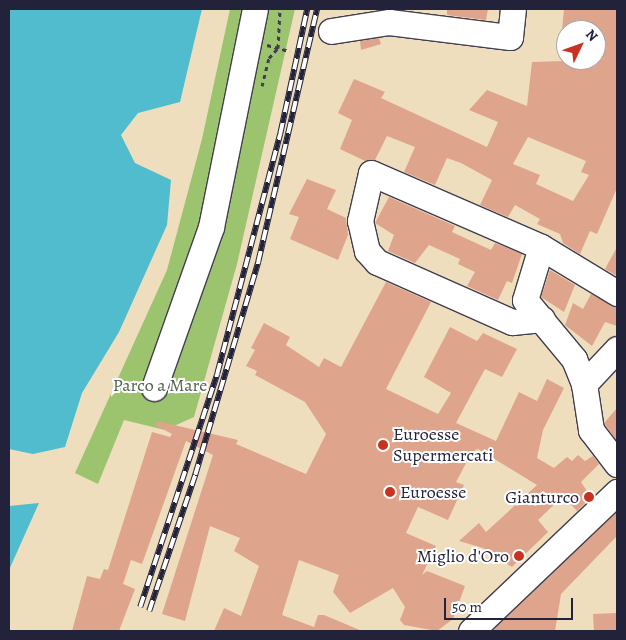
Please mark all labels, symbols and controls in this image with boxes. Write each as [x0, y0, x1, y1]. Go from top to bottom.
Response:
north arrow [556, 20, 606, 70]
text: N [581, 25, 602, 45]
park label: Parco a Mare [113, 374, 207, 396]
place label: Euroesse Supermercati [393, 424, 493, 466]
marker: Euroesse Supermercati [377, 439, 389, 451]
place label: Euroesse [400, 481, 466, 503]
marker: Euroesse [384, 486, 396, 498]
place label: Gianturco [505, 486, 579, 508]
marker: Gianturco [583, 491, 595, 503]
place label: Miglio d'Oro [417, 545, 509, 567]
marker: Miglio d'Oro [513, 550, 525, 562]
scale bar [446, 588, 575, 620]
text: 50 m [452, 597, 482, 617]

